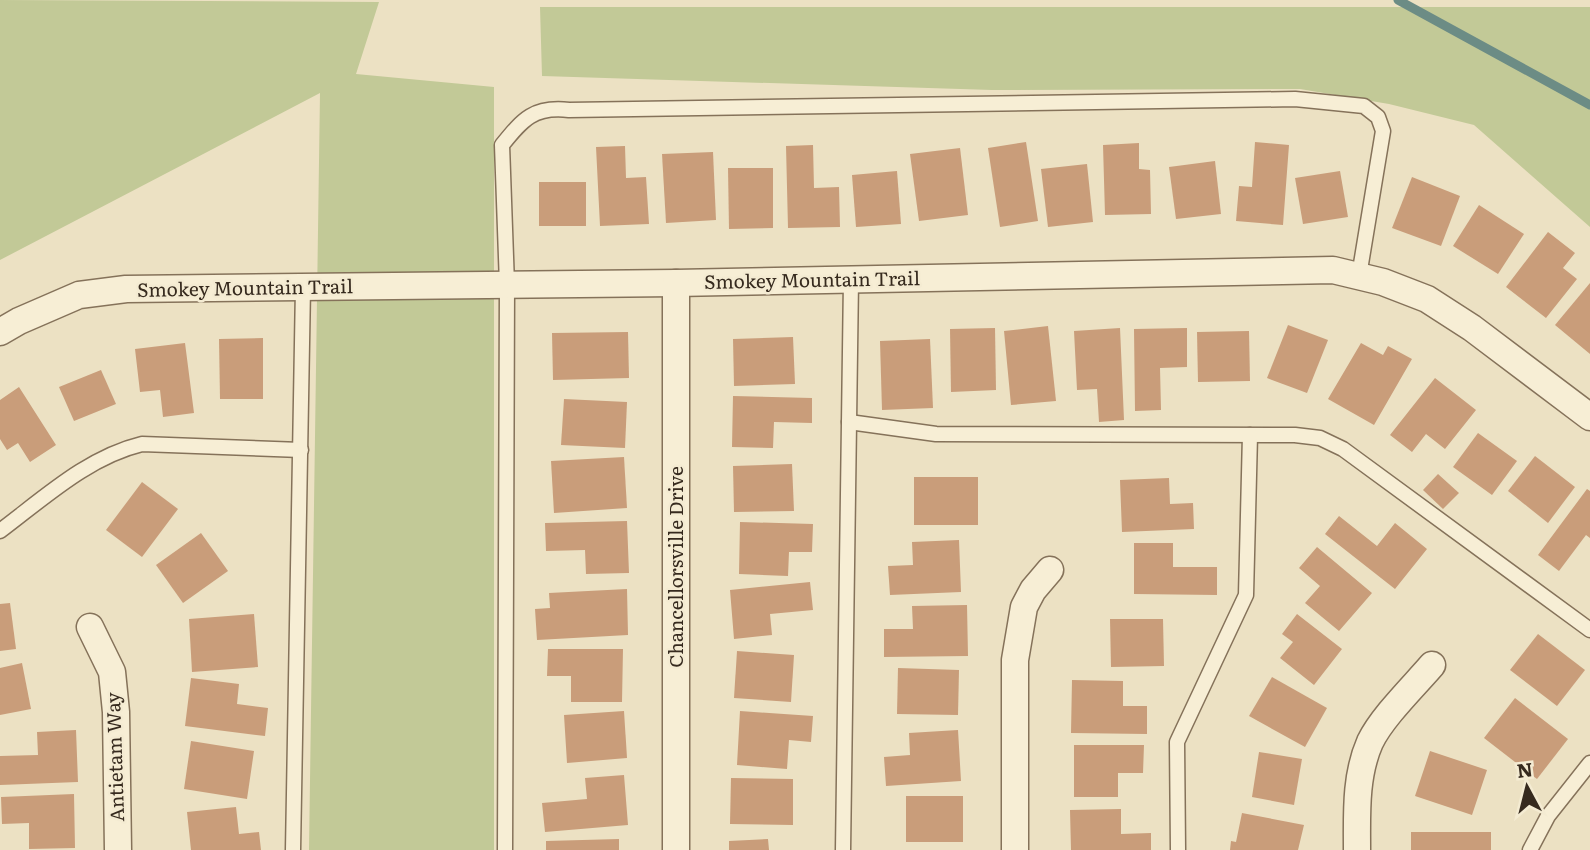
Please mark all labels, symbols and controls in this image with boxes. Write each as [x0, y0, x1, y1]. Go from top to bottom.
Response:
street label: Smokey Mountain Trail [704, 263, 920, 295]
street label: Smokey Mountain Trail [137, 271, 353, 303]
street label: Chancellorsville Drive [661, 466, 689, 668]
street label: Antietam Way [98, 692, 130, 822]
north arrow [1492, 752, 1562, 822]
text: N [1515, 754, 1534, 784]

